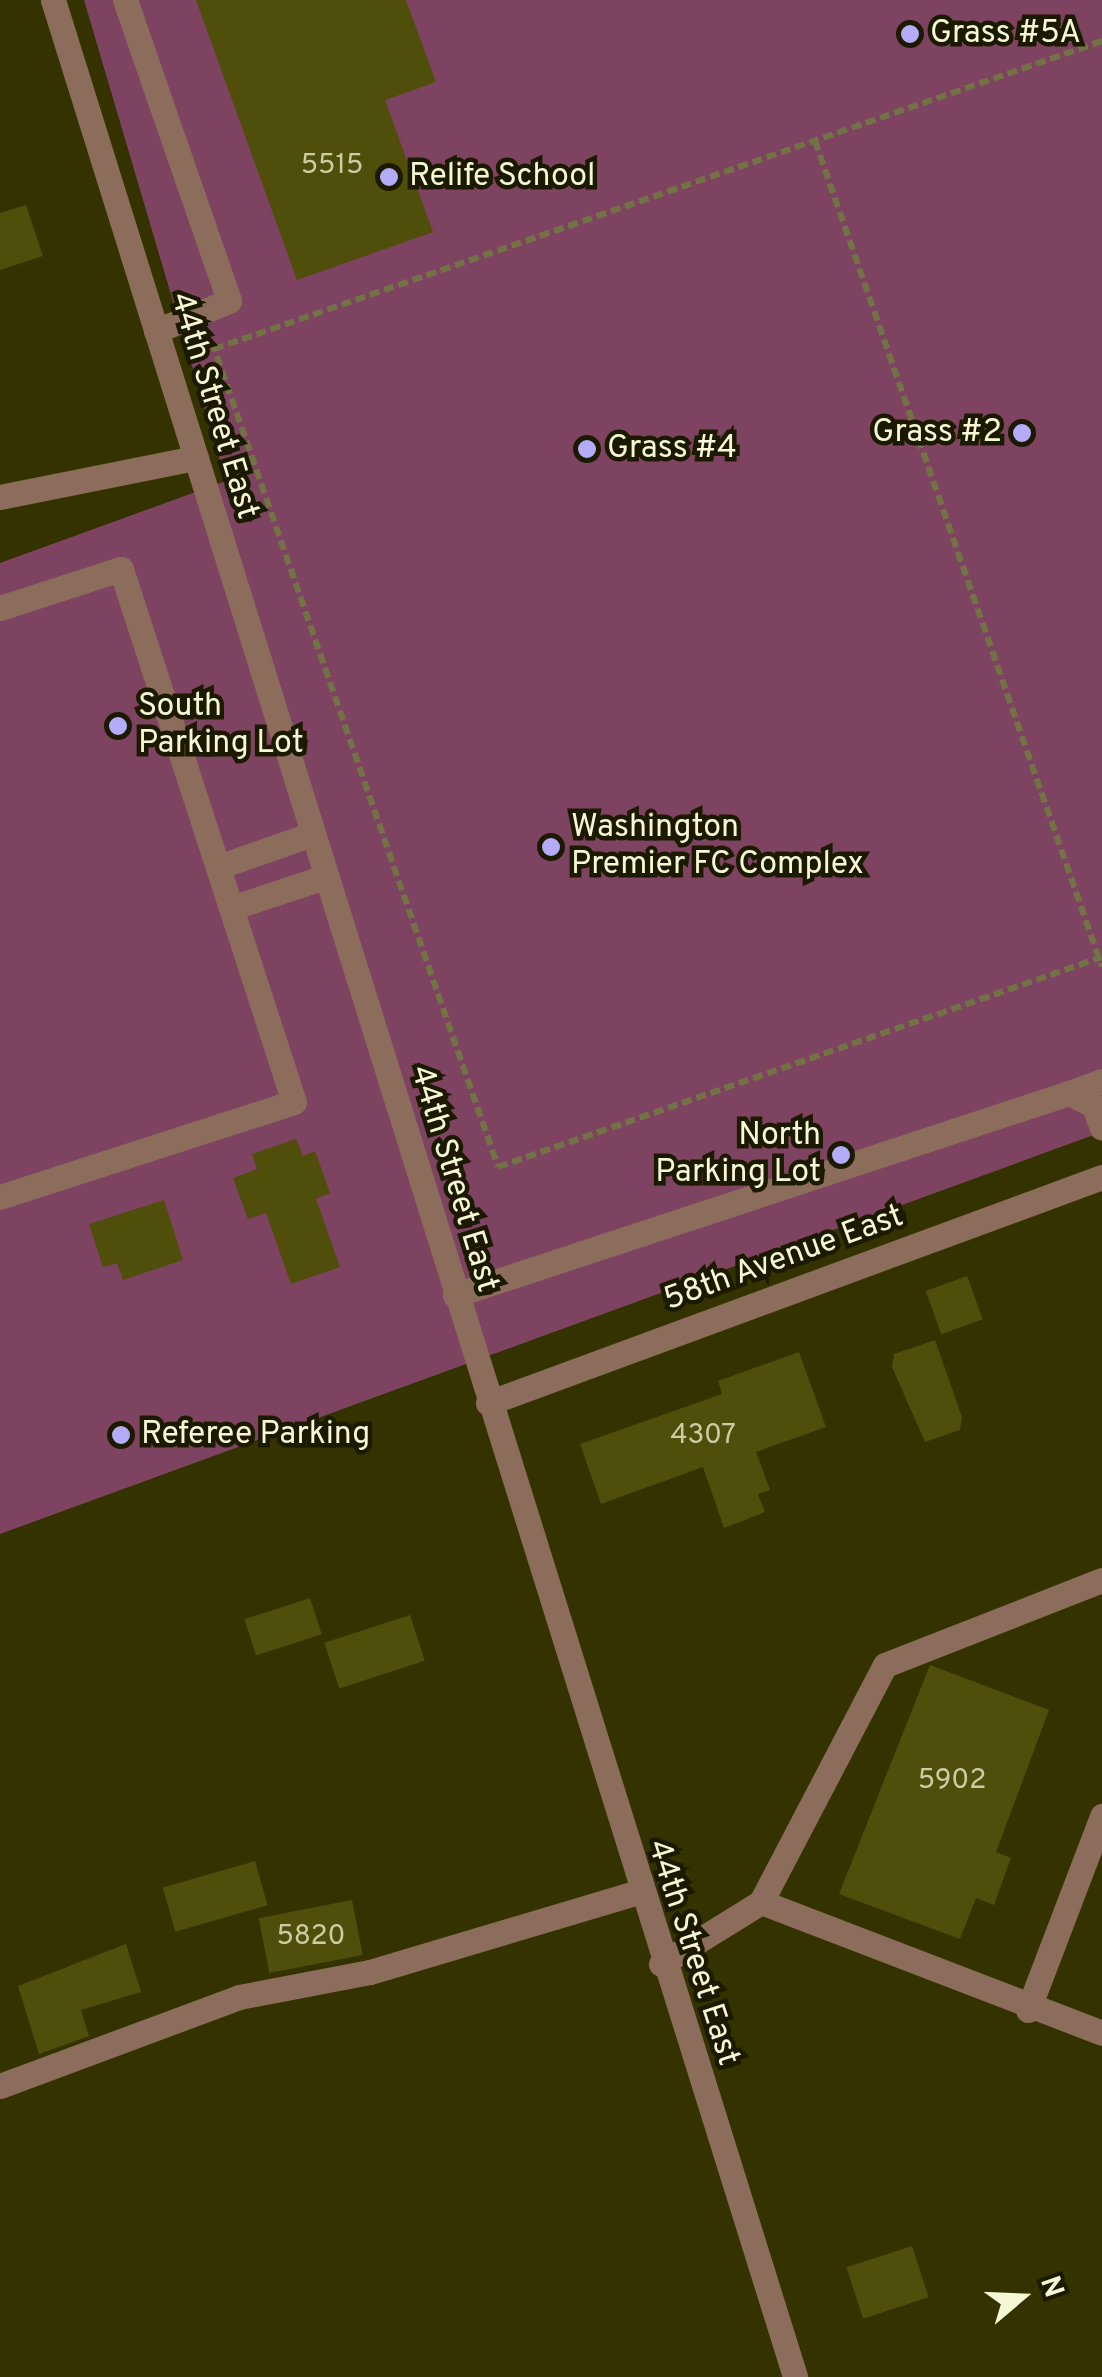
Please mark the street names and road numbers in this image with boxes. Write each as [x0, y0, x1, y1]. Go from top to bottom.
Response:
street label: 44th Street East [160, 288, 266, 524]
street label: 44th Street East [400, 1061, 506, 1297]
street label: 58th Avenue East [659, 1198, 909, 1320]
street label: 44th Street East [637, 1835, 747, 2071]

